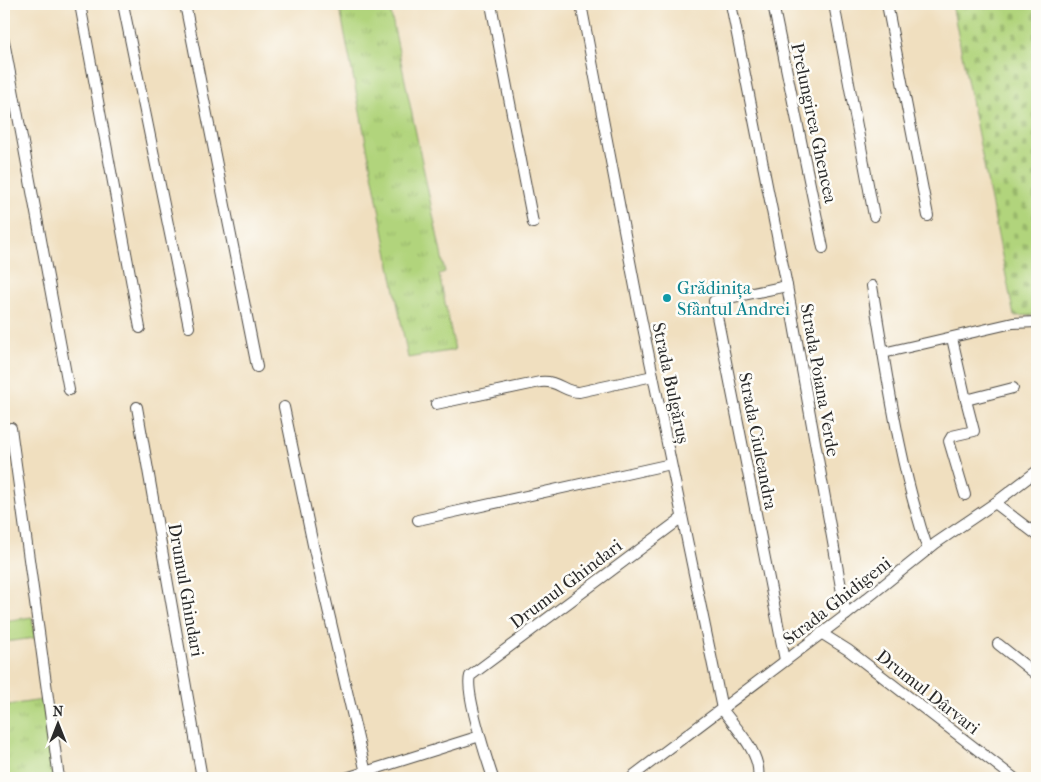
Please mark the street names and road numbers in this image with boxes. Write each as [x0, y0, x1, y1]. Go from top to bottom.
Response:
street label: Prelungirea Ghencea [786, 41, 841, 206]
street label: Strada Poiana Verde [796, 302, 843, 458]
street label: Strada Bulgăruș [647, 321, 694, 446]
street label: Strada Ciuleandra [734, 371, 781, 512]
street label: Drumul Ghindari [163, 522, 208, 659]
street label: Drumul Ghindari [506, 535, 627, 633]
street label: Strada Ghidigeni [779, 552, 896, 650]
street label: Drumul Dârvari [872, 646, 984, 740]

